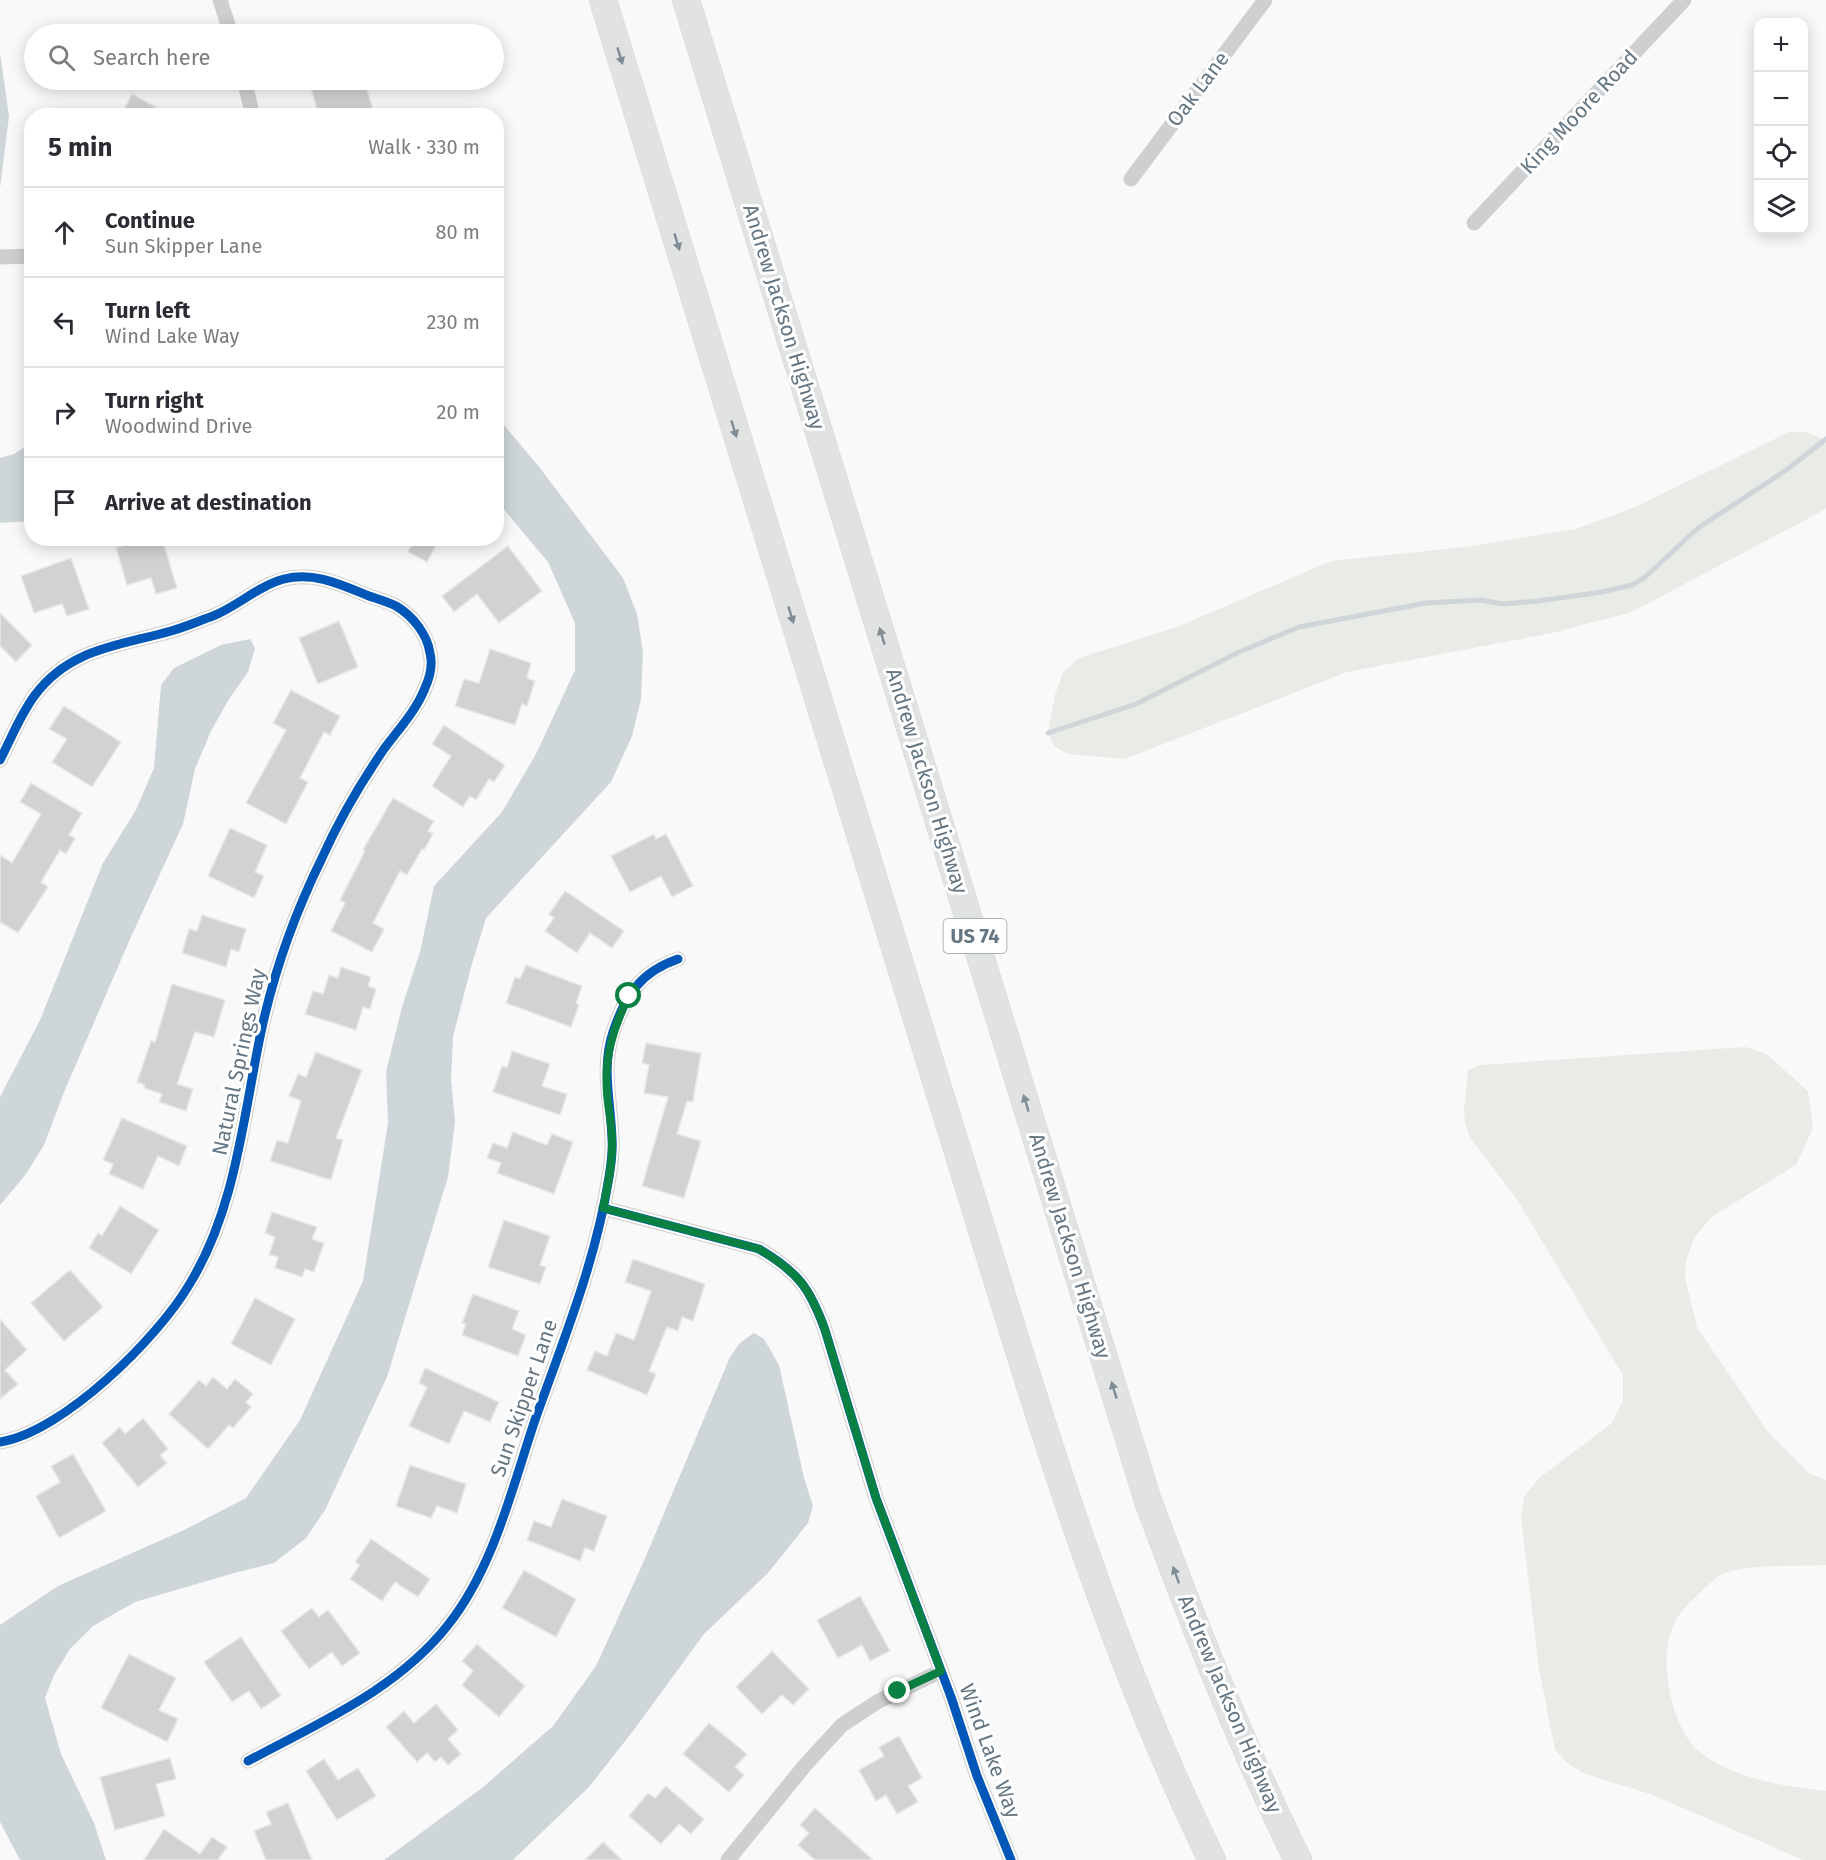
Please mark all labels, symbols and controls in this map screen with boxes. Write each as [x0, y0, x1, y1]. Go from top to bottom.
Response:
map controls [1754, 18, 1808, 234]
button: + [1754, 18, 1808, 72]
search box [24, 24, 504, 90]
icon: search [45, 41, 78, 74]
text: Search here [93, 44, 211, 71]
street label: King Moore Road [1515, 44, 1643, 180]
street label: Oak Lane [1161, 46, 1235, 132]
one-way arrow [616, 47, 626, 65]
button: − [1754, 72, 1808, 126]
button: locate [1754, 126, 1808, 180]
text: 5 min [48, 132, 112, 163]
text: Walk · 330 m [368, 135, 480, 159]
button: layers [1754, 180, 1808, 234]
street label: Andrew Jackson Highway [737, 201, 831, 434]
text: Continue [105, 207, 195, 234]
icon: ahead [48, 216, 81, 249]
text: 80 m [435, 220, 480, 244]
one-way arrow [673, 233, 683, 251]
text: Sun Skipper Lane [105, 234, 262, 258]
text: Turn left [105, 297, 190, 324]
icon: left [48, 306, 81, 339]
text: 230 m [427, 310, 480, 334]
text: Wind Lake Way [105, 324, 239, 348]
text: Turn right [105, 387, 204, 414]
icon: right [48, 396, 81, 429]
text: 20 m [437, 400, 480, 424]
text: Woodwind Drive [105, 414, 253, 438]
one-way arrow [730, 420, 740, 438]
icon: arrive [48, 486, 81, 519]
text: Arrive at destination [105, 489, 312, 516]
one-way arrow [787, 606, 796, 624]
one-way arrow [877, 627, 886, 645]
street label: Andrew Jackson Highway [880, 665, 974, 898]
road number: US 74 [944, 919, 1006, 953]
street label: Natural Springs Way [206, 966, 272, 1158]
route start [615, 982, 641, 1008]
one-way arrow [1021, 1094, 1030, 1112]
street label: Andrew Jackson Highway [1023, 1130, 1117, 1363]
street label: Sun Skipper Lane [485, 1316, 563, 1480]
one-way arrow [1109, 1381, 1118, 1399]
one-way arrow [1170, 1566, 1180, 1584]
street label: Andrew Jackson Highway [1172, 1591, 1288, 1818]
route end [884, 1677, 910, 1703]
street label: Wind Lake Way [954, 1680, 1027, 1822]

